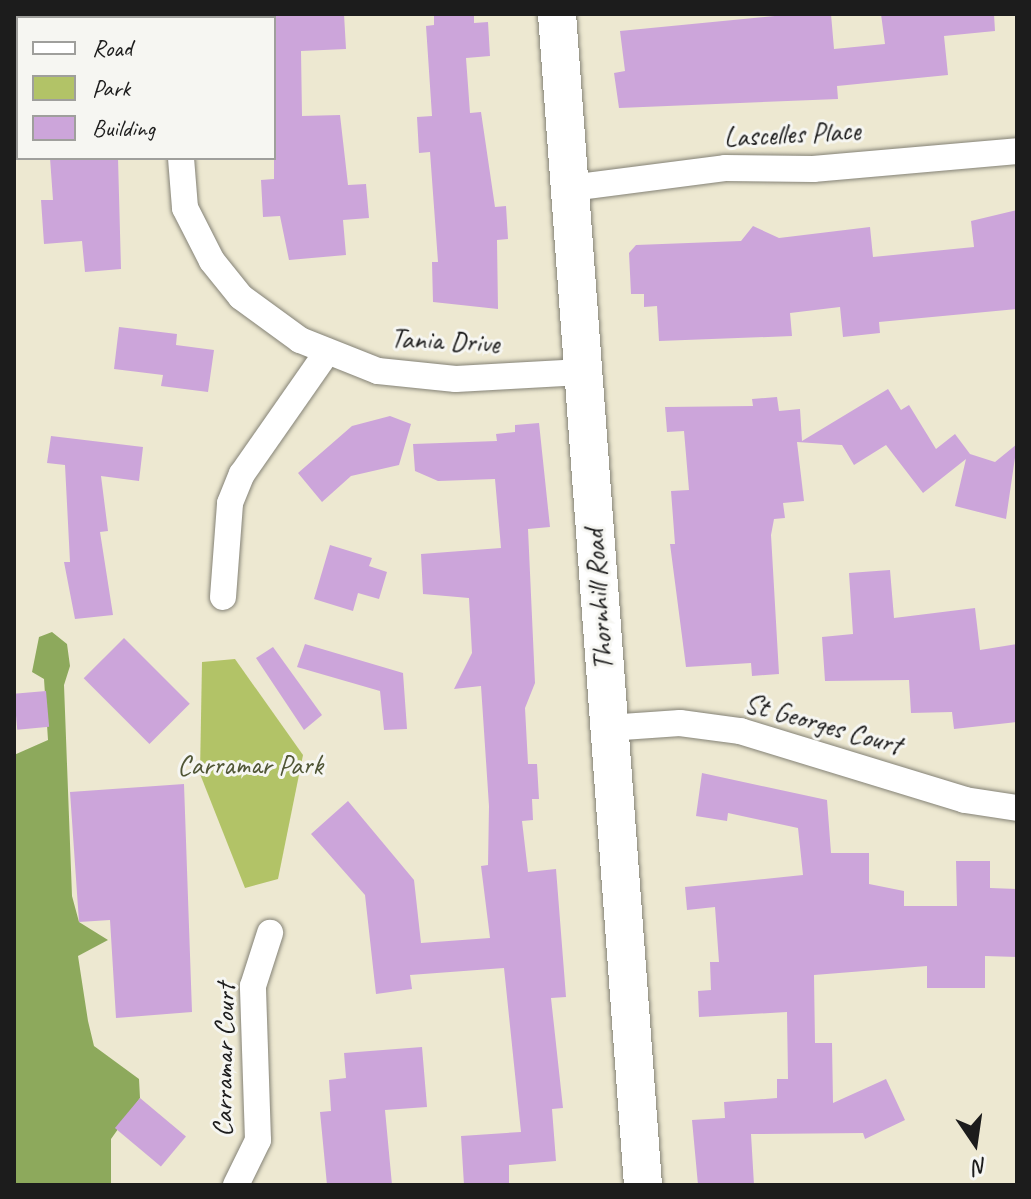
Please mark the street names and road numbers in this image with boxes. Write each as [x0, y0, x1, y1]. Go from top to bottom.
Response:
street label: Lascelles Place [723, 114, 861, 154]
street label: Tania Drive [390, 321, 500, 361]
street label: Thornhill Road [577, 529, 621, 671]
street label: St Georges Court [741, 686, 905, 762]
street label: Carramar Court [206, 983, 242, 1137]

